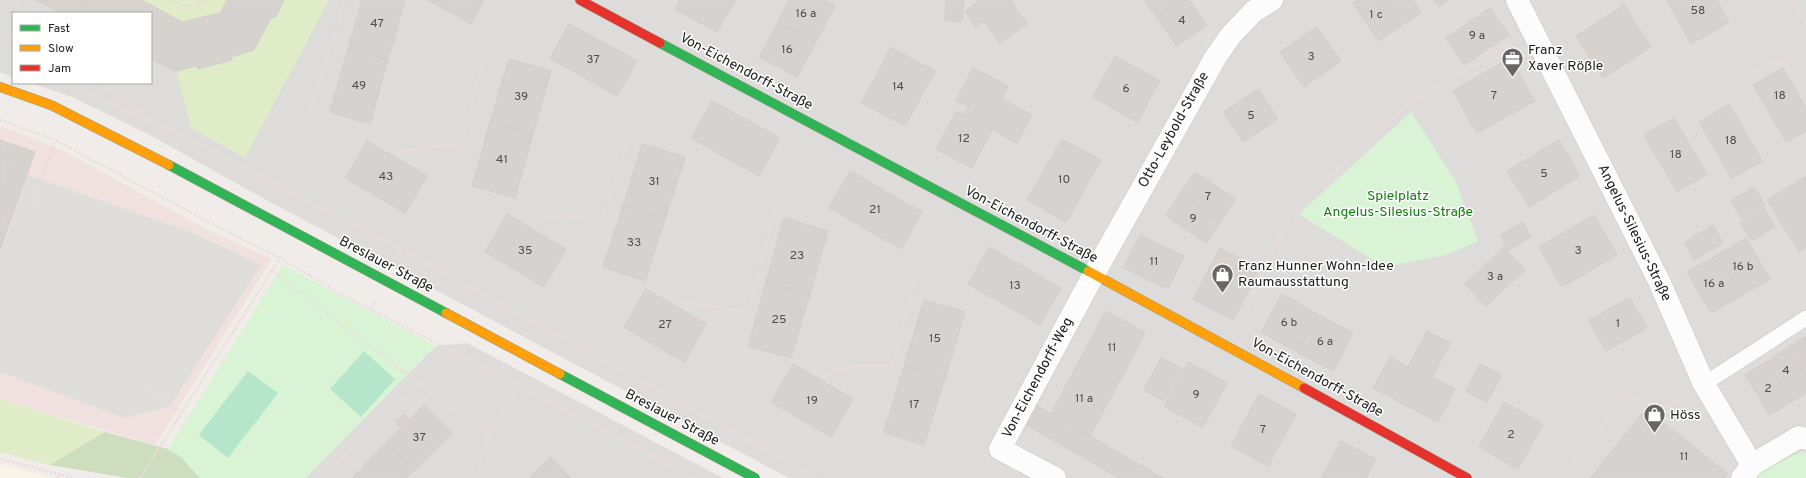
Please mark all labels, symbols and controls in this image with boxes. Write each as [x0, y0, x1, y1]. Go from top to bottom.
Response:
house number: 58 [1691, 3, 1705, 19]
house number: 16 a [796, 6, 816, 22]
house number: 1 c [1369, 7, 1383, 23]
legend [12, 12, 152, 84]
house number: 4 [1178, 13, 1186, 29]
house number: 47 [370, 16, 384, 32]
text: Fast [48, 21, 70, 37]
house number: 9 a [1469, 28, 1485, 44]
street label: Von-Eichendorff-Straße [677, 30, 815, 114]
text: Slow [48, 41, 74, 57]
house number: 16 [781, 42, 793, 58]
place label: Franz Xaver Rößle [1528, 42, 1603, 75]
office icon: Franz Xaver Rößle [1499, 45, 1525, 78]
house number: 3 [1307, 49, 1315, 65]
house number: 37 [586, 52, 600, 68]
text: Jam [48, 61, 71, 77]
street label: Otto-Leybold-Straße [1135, 69, 1213, 191]
house number: 49 [352, 78, 366, 94]
house number: 14 [892, 79, 904, 95]
house number: 6 [1122, 81, 1130, 97]
house number: 7 [1491, 88, 1497, 104]
house number: 18 [1774, 88, 1786, 104]
house number: 39 [514, 89, 528, 105]
house number: 5 [1247, 108, 1255, 124]
house number: 12 [958, 131, 970, 147]
house number: 18 [1725, 133, 1737, 149]
house number: 18 [1670, 147, 1682, 163]
house number: 41 [496, 152, 508, 168]
street label: Angelus-Silesius-Straße [1593, 162, 1675, 304]
house number: 5 [1540, 166, 1548, 182]
house number: 43 [379, 169, 393, 185]
house number: 10 [1058, 172, 1070, 188]
house number: 31 [648, 174, 660, 190]
street label: Von-Eichendorff-Straße [962, 183, 1100, 267]
park label: Spielplatz Angelus-Silesius-Straße [1323, 188, 1473, 221]
house number: 7 [1205, 189, 1211, 205]
house number: 21 [869, 202, 881, 218]
house number: 9 [1189, 211, 1197, 227]
street label: Breslauer Straße [336, 233, 436, 297]
house number: 33 [627, 235, 641, 251]
house number: 35 [518, 243, 532, 259]
house number: 3 [1574, 243, 1582, 259]
house number: 23 [790, 248, 804, 264]
house number: 11 [1150, 254, 1158, 270]
place label: Franz Hunner Wohn-Idee Raumausstattung [1238, 258, 1394, 291]
house number: 16 b [1732, 259, 1754, 275]
shop icon: Franz Hunner Wohn-Idee Raumausstattung [1209, 261, 1235, 294]
house number: 3 a [1487, 269, 1503, 285]
house number: 16 a [1704, 276, 1724, 292]
house number: 13 [1009, 278, 1021, 294]
house number: 25 [772, 312, 786, 328]
street label: Von-Eichendorff-Weg [999, 315, 1077, 441]
house number: 6 b [1281, 315, 1298, 331]
house number: 1 [1616, 316, 1620, 332]
house number: 27 [658, 317, 672, 333]
house number: 15 [929, 331, 941, 347]
house number: 6 a [1317, 334, 1333, 350]
street label: Von-Eichendorff-Straße [1248, 335, 1386, 421]
house number: 11 [1108, 340, 1116, 356]
house number: 4 [1782, 363, 1790, 379]
house number: 2 [1764, 381, 1772, 397]
street label: Breslauer Straße [622, 386, 722, 450]
house number: 9 [1192, 387, 1200, 403]
house number: 11 a [1075, 391, 1093, 407]
house number: 19 [806, 393, 818, 409]
house number: 17 [909, 397, 919, 413]
shop icon: Höss [1641, 402, 1667, 435]
place label: Höss [1670, 407, 1701, 424]
house number: 7 [1260, 422, 1266, 438]
house number: 2 [1507, 427, 1515, 443]
house number: 37 [412, 430, 426, 446]
house number: 11 [1680, 449, 1688, 465]

